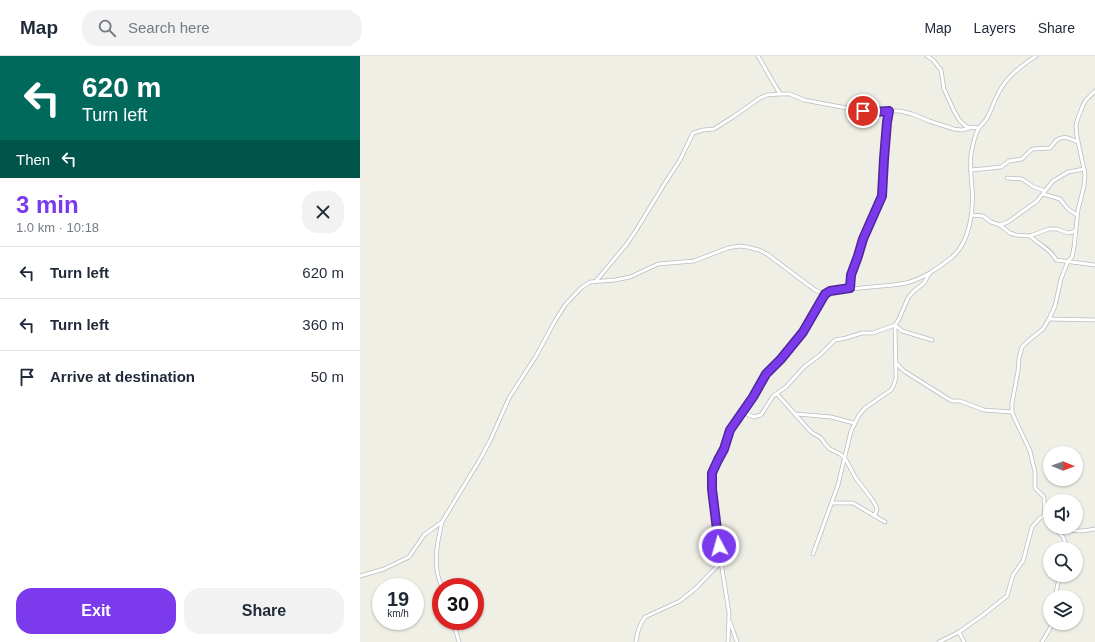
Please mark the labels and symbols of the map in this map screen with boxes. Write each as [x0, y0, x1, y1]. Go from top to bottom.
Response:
pin [846, 94, 880, 128]
north arrow [1043, 446, 1083, 486]
position arrow [698, 525, 740, 567]
speed limit sign: 30 [432, 578, 484, 630]

